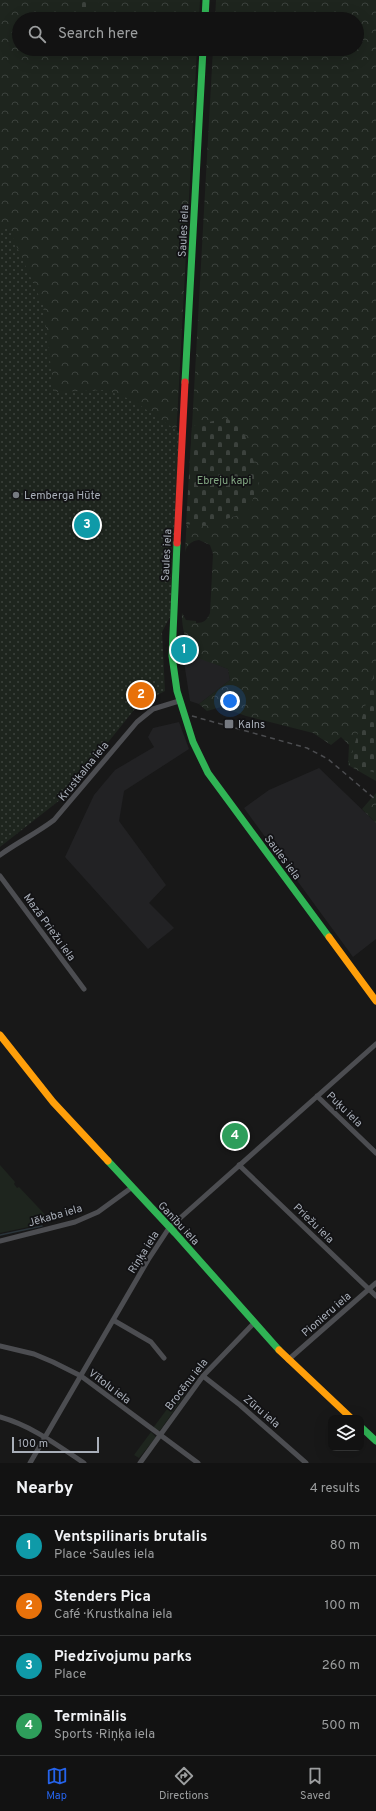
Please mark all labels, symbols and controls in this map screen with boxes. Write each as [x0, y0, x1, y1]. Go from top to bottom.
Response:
search box [12, 12, 364, 56]
icon: search [26, 23, 48, 45]
text: Search here [58, 25, 138, 44]
street label: Saules iela [176, 204, 192, 258]
park label: Ebreju kapi [197, 474, 251, 488]
place label: Lemberga Hūte [24, 489, 100, 503]
marker: Lemberga Hūte [11, 490, 21, 500]
pin: 3 [74, 510, 100, 540]
street label: Saules iela [159, 528, 175, 582]
pin: 1 [171, 635, 197, 665]
pin: 2 [128, 680, 154, 710]
your location [220, 691, 240, 711]
marker: Kalns [223, 718, 235, 730]
place label: Kalns [238, 718, 265, 732]
street label: Krustkalna iela [55, 739, 112, 804]
street label: Saules iela [261, 832, 304, 883]
street label: Mazā Priežu iela [20, 891, 78, 964]
street label: Puķu iela [323, 1089, 365, 1130]
pin: 4 [222, 1121, 248, 1151]
street label: Ganību iela [154, 1199, 202, 1249]
street label: Priežu iela [290, 1201, 337, 1247]
street label: Jēkaba iela [27, 1202, 84, 1230]
street label: Riņķa iela [125, 1228, 163, 1276]
street label: Pionieru iela [299, 1289, 354, 1340]
street label: Brocēnu iela [162, 1356, 211, 1413]
street label: Vītolu iela [85, 1366, 134, 1407]
street label: Zūru iela [240, 1392, 283, 1431]
map controls [328, 1415, 364, 1451]
button: layers [328, 1415, 364, 1451]
scale bar [12, 1435, 99, 1454]
text: 100 m [18, 1437, 48, 1451]
text: Nearby [16, 1478, 73, 1500]
text: 4 results [310, 1481, 360, 1497]
text: Ventspilinaris brutalis [54, 1528, 207, 1547]
text: 1 [26, 1538, 32, 1554]
text: 80 m [330, 1538, 360, 1554]
text: Place · Saules iela [54, 1547, 154, 1563]
text: Stenders Pica [54, 1588, 151, 1607]
text: 2 [25, 1598, 33, 1614]
text: 100 m [324, 1598, 360, 1614]
text: Café · Krustkalna iela [54, 1607, 172, 1623]
text: Piedzīvojumu parks [54, 1648, 192, 1667]
text: 3 [25, 1658, 33, 1674]
text: 260 m [322, 1658, 360, 1674]
text: Place [54, 1667, 86, 1683]
text: Terminālis [54, 1708, 127, 1727]
text: 4 [25, 1718, 33, 1734]
text: 500 m [321, 1718, 360, 1734]
text: Sports · Riņķa iela [54, 1727, 155, 1743]
tab: Map [46, 1765, 68, 1803]
tab: Directions [159, 1765, 209, 1803]
tab: Saved [300, 1765, 330, 1803]

